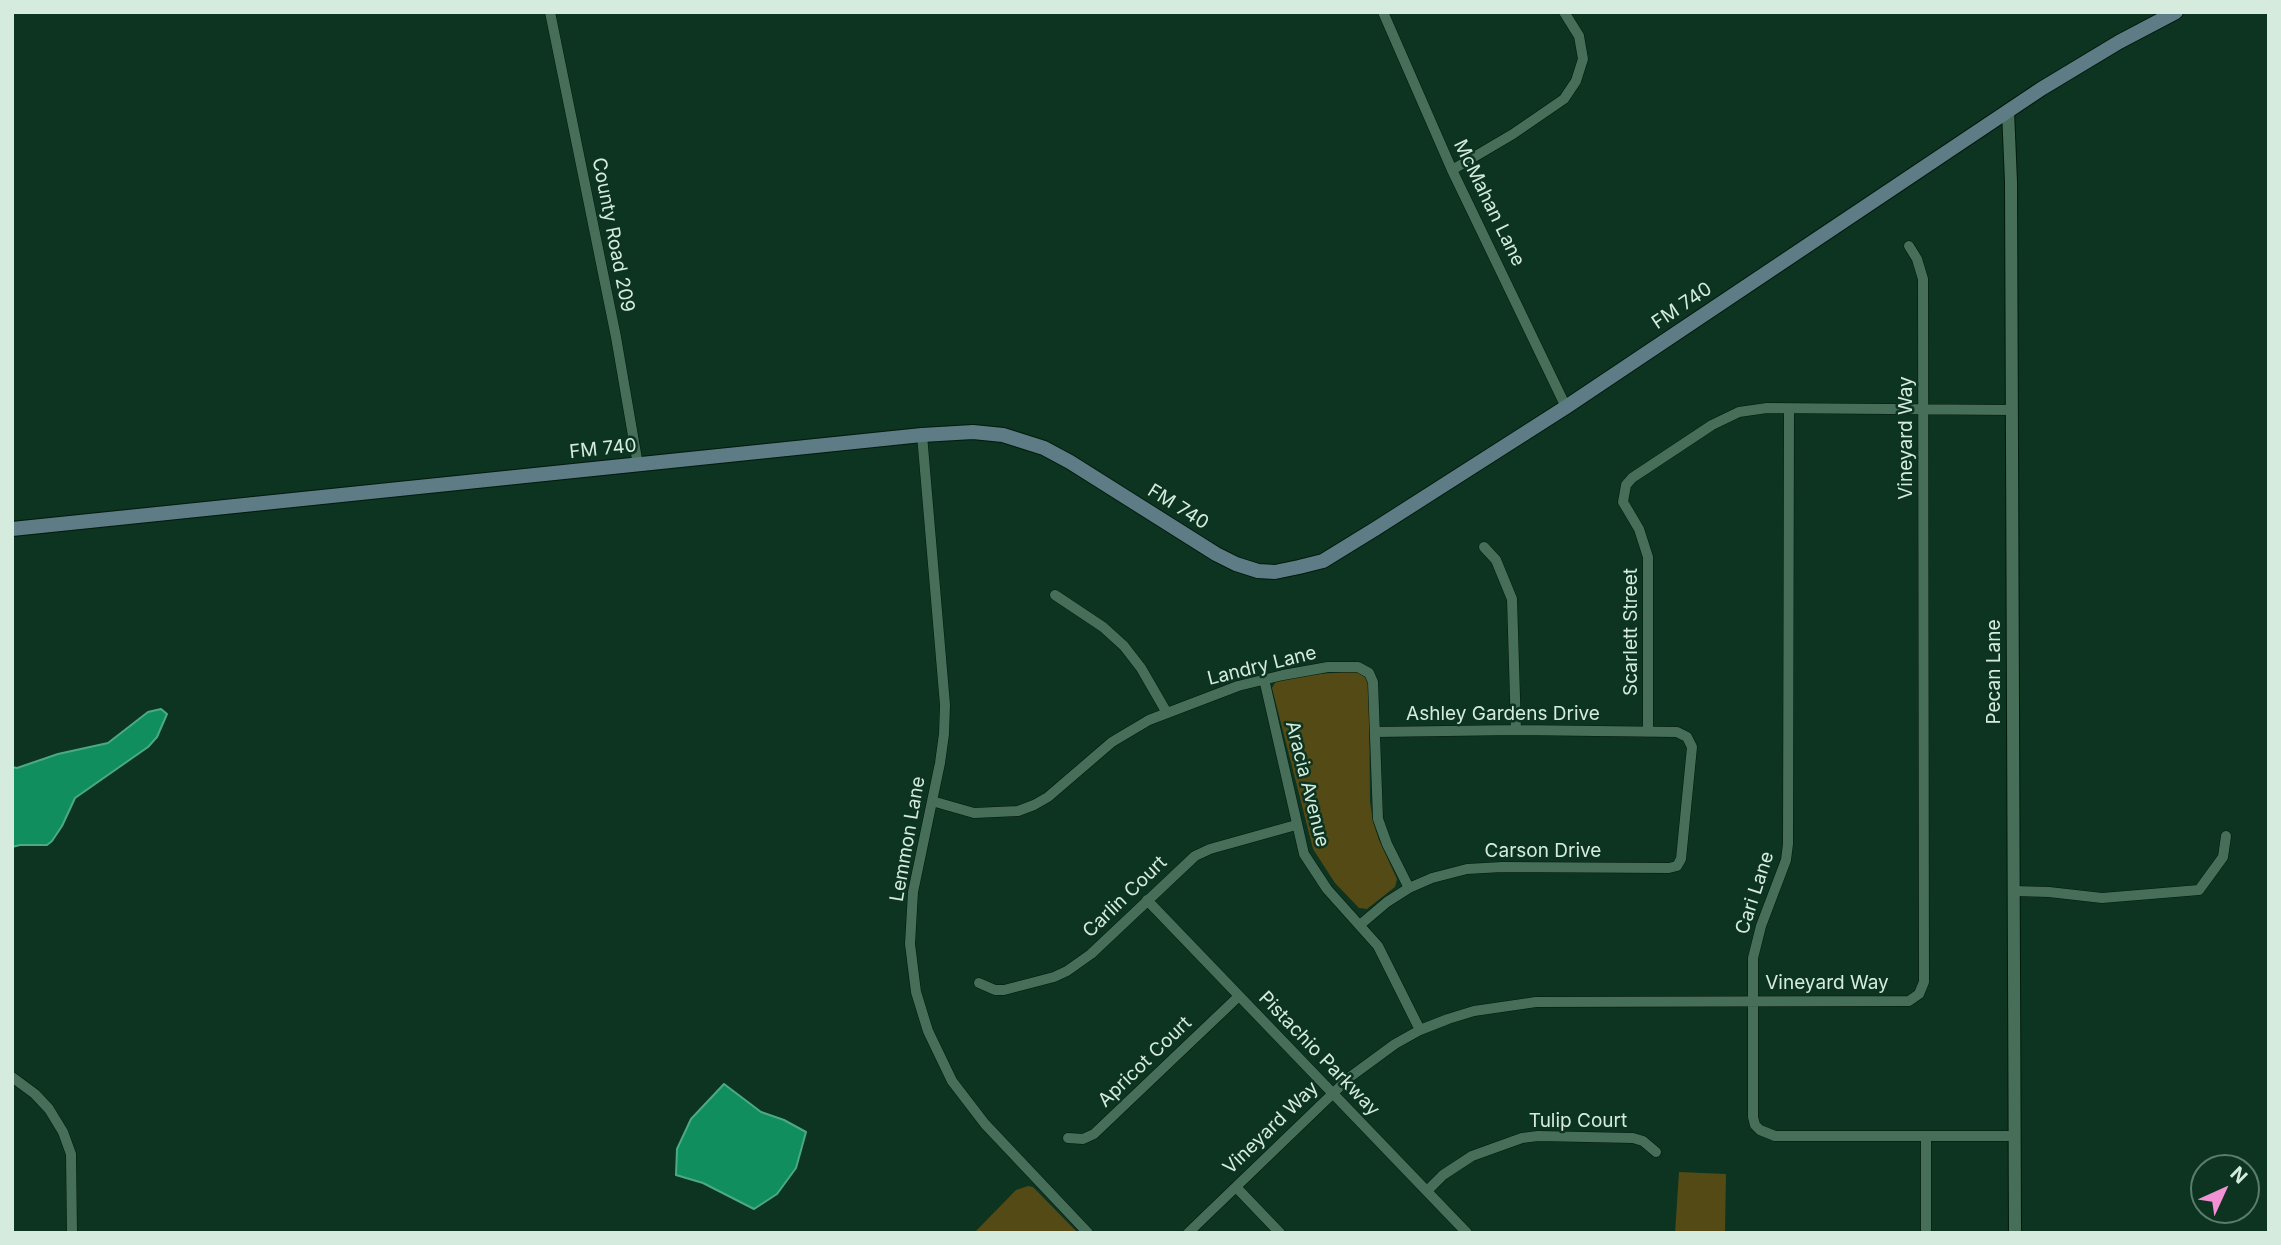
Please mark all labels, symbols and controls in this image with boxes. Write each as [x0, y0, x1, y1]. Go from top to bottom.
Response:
street label: McMahan Lane [1448, 136, 1530, 270]
street label: County Road 209 [587, 156, 639, 314]
street label: FM 740 [1648, 278, 1716, 334]
street label: Vineyard Way [1895, 376, 1917, 500]
street label: FM 740 [568, 434, 638, 464]
street label: FM 740 [1143, 479, 1213, 535]
street label: Scarlett Street [1620, 568, 1642, 696]
street label: Pecan Lane [1983, 619, 2005, 725]
street label: Landry Lane [1205, 641, 1319, 691]
street label: Ashley Gardens Drive [1406, 703, 1600, 725]
street label: Aracia Avenue [1280, 719, 1334, 849]
street label: Lemmon Lane [886, 775, 930, 903]
street label: Carson Drive [1485, 840, 1601, 862]
street label: Cari Lane [1731, 849, 1779, 937]
street label: Carlin Court [1078, 851, 1172, 943]
street label: Vineyard Way [1765, 972, 1889, 994]
street label: Pistachio Parkway [1254, 987, 1384, 1121]
street label: Apricot Court [1094, 1012, 1196, 1112]
street label: Vineyard Way [1219, 1077, 1323, 1179]
street label: Tulip Court [1529, 1110, 1627, 1132]
north arrow [2190, 1154, 2260, 1224]
text: N [2226, 1162, 2252, 1188]

